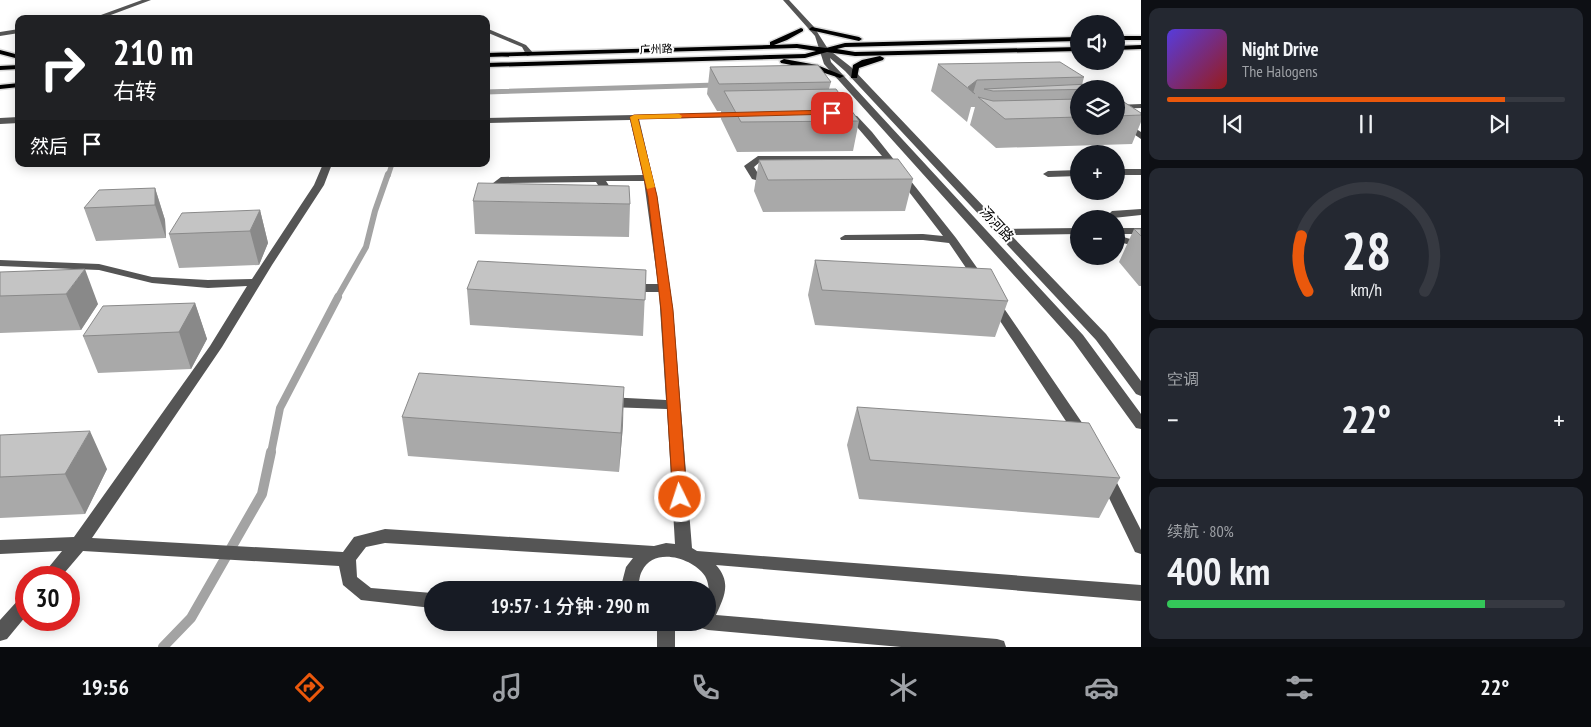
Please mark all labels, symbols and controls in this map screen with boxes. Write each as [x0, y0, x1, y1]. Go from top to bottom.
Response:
map controls [1070, 15, 1125, 265]
button: sound [1070, 15, 1125, 70]
text: 210 m [113, 29, 194, 75]
icon: right [30, 35, 95, 100]
text: Night Drive [1242, 37, 1319, 61]
street label: 广州路 [639, 41, 673, 57]
text: The Halogens [1242, 61, 1318, 81]
text: 右转 [113, 77, 157, 105]
button: layers [1070, 80, 1125, 135]
pin [811, 92, 853, 134]
icon: arrive [818, 99, 846, 127]
icon: previous [1219, 110, 1247, 138]
icon: pause [1352, 110, 1380, 138]
icon: next [1485, 110, 1513, 138]
icon: arrive [78, 130, 106, 158]
text: 然后 [30, 134, 68, 158]
button: + [1070, 145, 1125, 200]
street label: 汤河路 [976, 203, 1018, 245]
button: − [1070, 210, 1125, 265]
text: 28 [1341, 217, 1391, 284]
text: km/h [1350, 278, 1382, 301]
text: 空调 [1167, 369, 1199, 389]
text: 22° [1341, 394, 1391, 443]
text: − [1167, 401, 1179, 438]
text: + [1553, 401, 1565, 438]
position arrow [653, 470, 705, 522]
text: 续航 · 80% [1167, 521, 1234, 541]
text: 400 km [1167, 546, 1270, 595]
speed limit sign: 30 [15, 566, 80, 631]
text: 19:57 · 1 分钟 · 290 m [491, 594, 649, 618]
icon: directions [292, 670, 327, 705]
icon: music [490, 670, 525, 705]
icon: phone [688, 670, 723, 705]
icon: climate [886, 670, 921, 705]
icon: car [1084, 670, 1119, 705]
icon: filters [1282, 670, 1317, 705]
text: 19:56 [82, 673, 129, 701]
text: 22° [1480, 673, 1509, 701]

